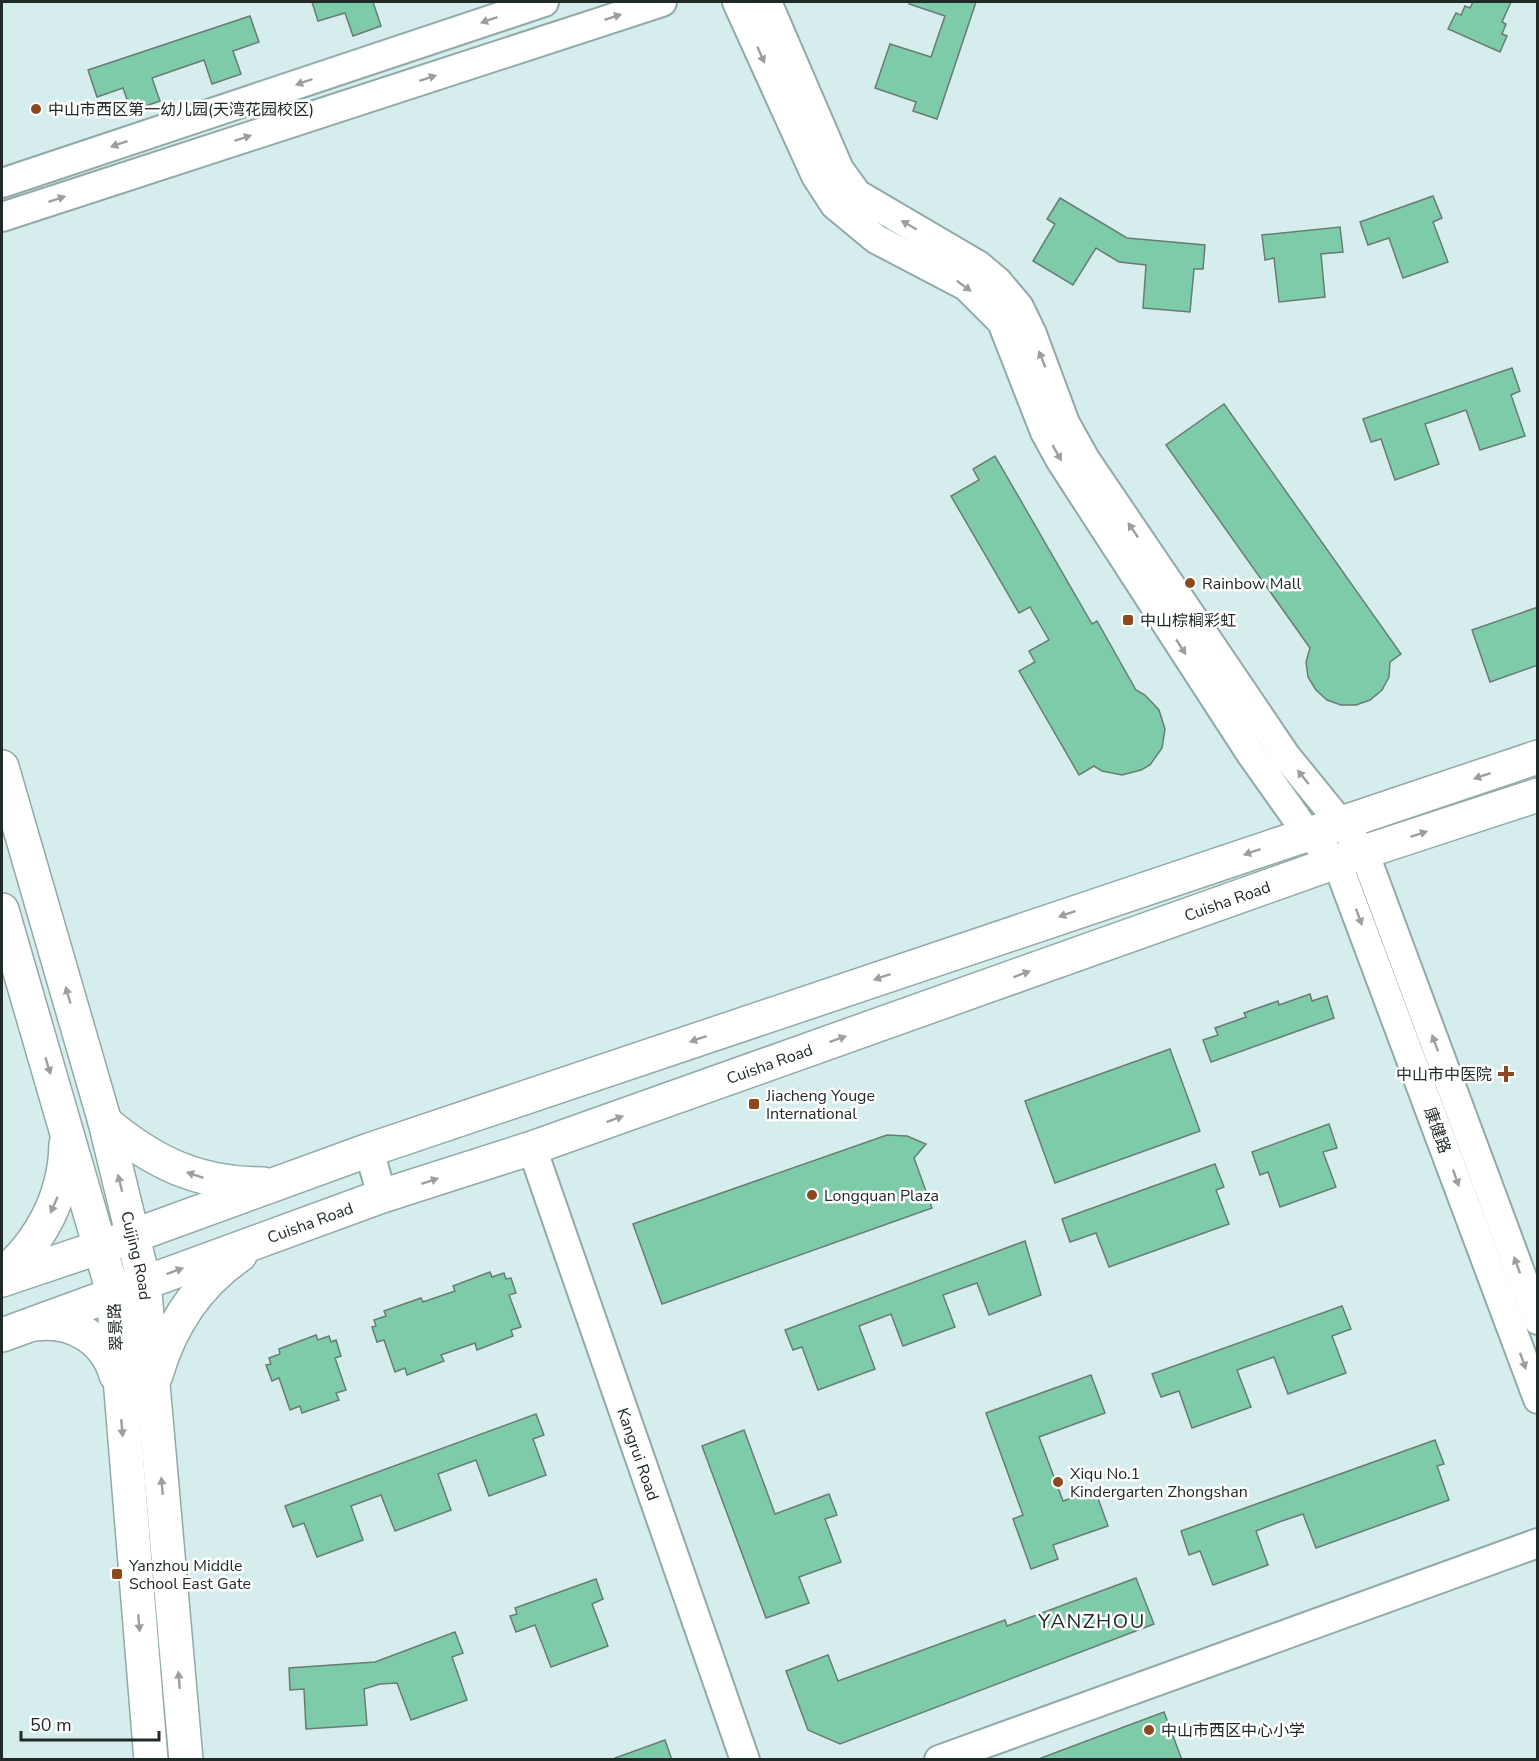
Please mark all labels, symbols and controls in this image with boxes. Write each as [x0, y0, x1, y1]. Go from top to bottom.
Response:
one-way arrow [604, 12, 622, 22]
one-way arrow [480, 16, 498, 25]
one-way arrow [756, 46, 766, 64]
one-way arrow [419, 73, 437, 82]
one-way arrow [295, 78, 313, 87]
place label: 中山市西区第一幼儿园(天湾花园校区) [48, 99, 314, 121]
marker: 中山市西区第一幼儿园(天湾花园校区) [29, 102, 43, 116]
one-way arrow [234, 133, 252, 143]
one-way arrow [110, 140, 128, 149]
one-way arrow [48, 193, 66, 203]
one-way arrow [901, 220, 918, 230]
one-way arrow [956, 280, 972, 292]
one-way arrow [1037, 350, 1046, 368]
one-way arrow [1052, 445, 1062, 462]
one-way arrow [1128, 522, 1139, 538]
place label: Rainbow Mall [1202, 573, 1302, 595]
marker: Rainbow Mall [1183, 576, 1197, 590]
place label: 中山棕榈彩虹 [1140, 610, 1236, 632]
marker: 中山棕榈彩虹 [1121, 613, 1135, 627]
one-way arrow [1176, 639, 1187, 655]
one-way arrow [1297, 770, 1310, 785]
one-way arrow [1473, 772, 1491, 782]
one-way arrow [1410, 829, 1428, 838]
one-way arrow [1243, 847, 1261, 857]
street label: Cuisha Road [1181, 876, 1274, 927]
one-way arrow [1355, 908, 1365, 926]
one-way arrow [1058, 910, 1076, 919]
one-way arrow [1013, 969, 1031, 979]
one-way arrow [873, 972, 891, 982]
one-way arrow [63, 986, 72, 1004]
one-way arrow [829, 1034, 847, 1044]
one-way arrow [1429, 1034, 1439, 1052]
one-way arrow [689, 1035, 707, 1044]
street label: Cuisha Road [724, 1039, 816, 1090]
one-way arrow [44, 1058, 53, 1076]
place label: 中山市中医院 [1396, 1064, 1492, 1086]
marker: 中山市中医院 [1497, 1065, 1515, 1083]
place label: Jiacheng Youge International [765, 1085, 875, 1125]
marker: Jiacheng Youge International [747, 1097, 761, 1111]
street label: 康健路 [1419, 1104, 1456, 1157]
one-way arrow [606, 1113, 624, 1123]
one-way arrow [1452, 1169, 1461, 1187]
one-way arrow [186, 1170, 204, 1179]
one-way arrow [115, 1174, 125, 1192]
one-way arrow [421, 1175, 439, 1185]
place label: Longquan Plaza [824, 1185, 939, 1207]
marker: Longquan Plaza [805, 1188, 819, 1202]
one-way arrow [48, 1196, 58, 1214]
street label: Cuisha Road [264, 1197, 356, 1249]
street label: Cuijing Road [115, 1209, 156, 1301]
one-way arrow [1512, 1256, 1522, 1274]
one-way arrow [166, 1266, 184, 1276]
street label: 翠景路 [104, 1302, 128, 1351]
one-way arrow [1519, 1352, 1529, 1370]
street label: Kangrui Road [611, 1405, 664, 1504]
one-way arrow [117, 1419, 127, 1438]
place label: Xiqu No.1 Kindergarten Zhongshan [1070, 1463, 1248, 1503]
marker: Xiqu No.1 Kindergarten Zhongshan [1051, 1475, 1065, 1489]
one-way arrow [157, 1476, 167, 1495]
place label: Yanzhou Middle School East Gate [128, 1555, 251, 1595]
marker: Yanzhou Middle School East Gate [110, 1567, 124, 1581]
district label: YANZHOU [1037, 1608, 1146, 1635]
one-way arrow [134, 1613, 144, 1632]
one-way arrow [174, 1671, 184, 1690]
scale bar [21, 1704, 159, 1742]
text: 50 m [30, 1713, 72, 1737]
place label: 中山市西区中心小学 [1161, 1720, 1305, 1742]
marker: 中山市西区中心小学 [1142, 1723, 1156, 1737]

